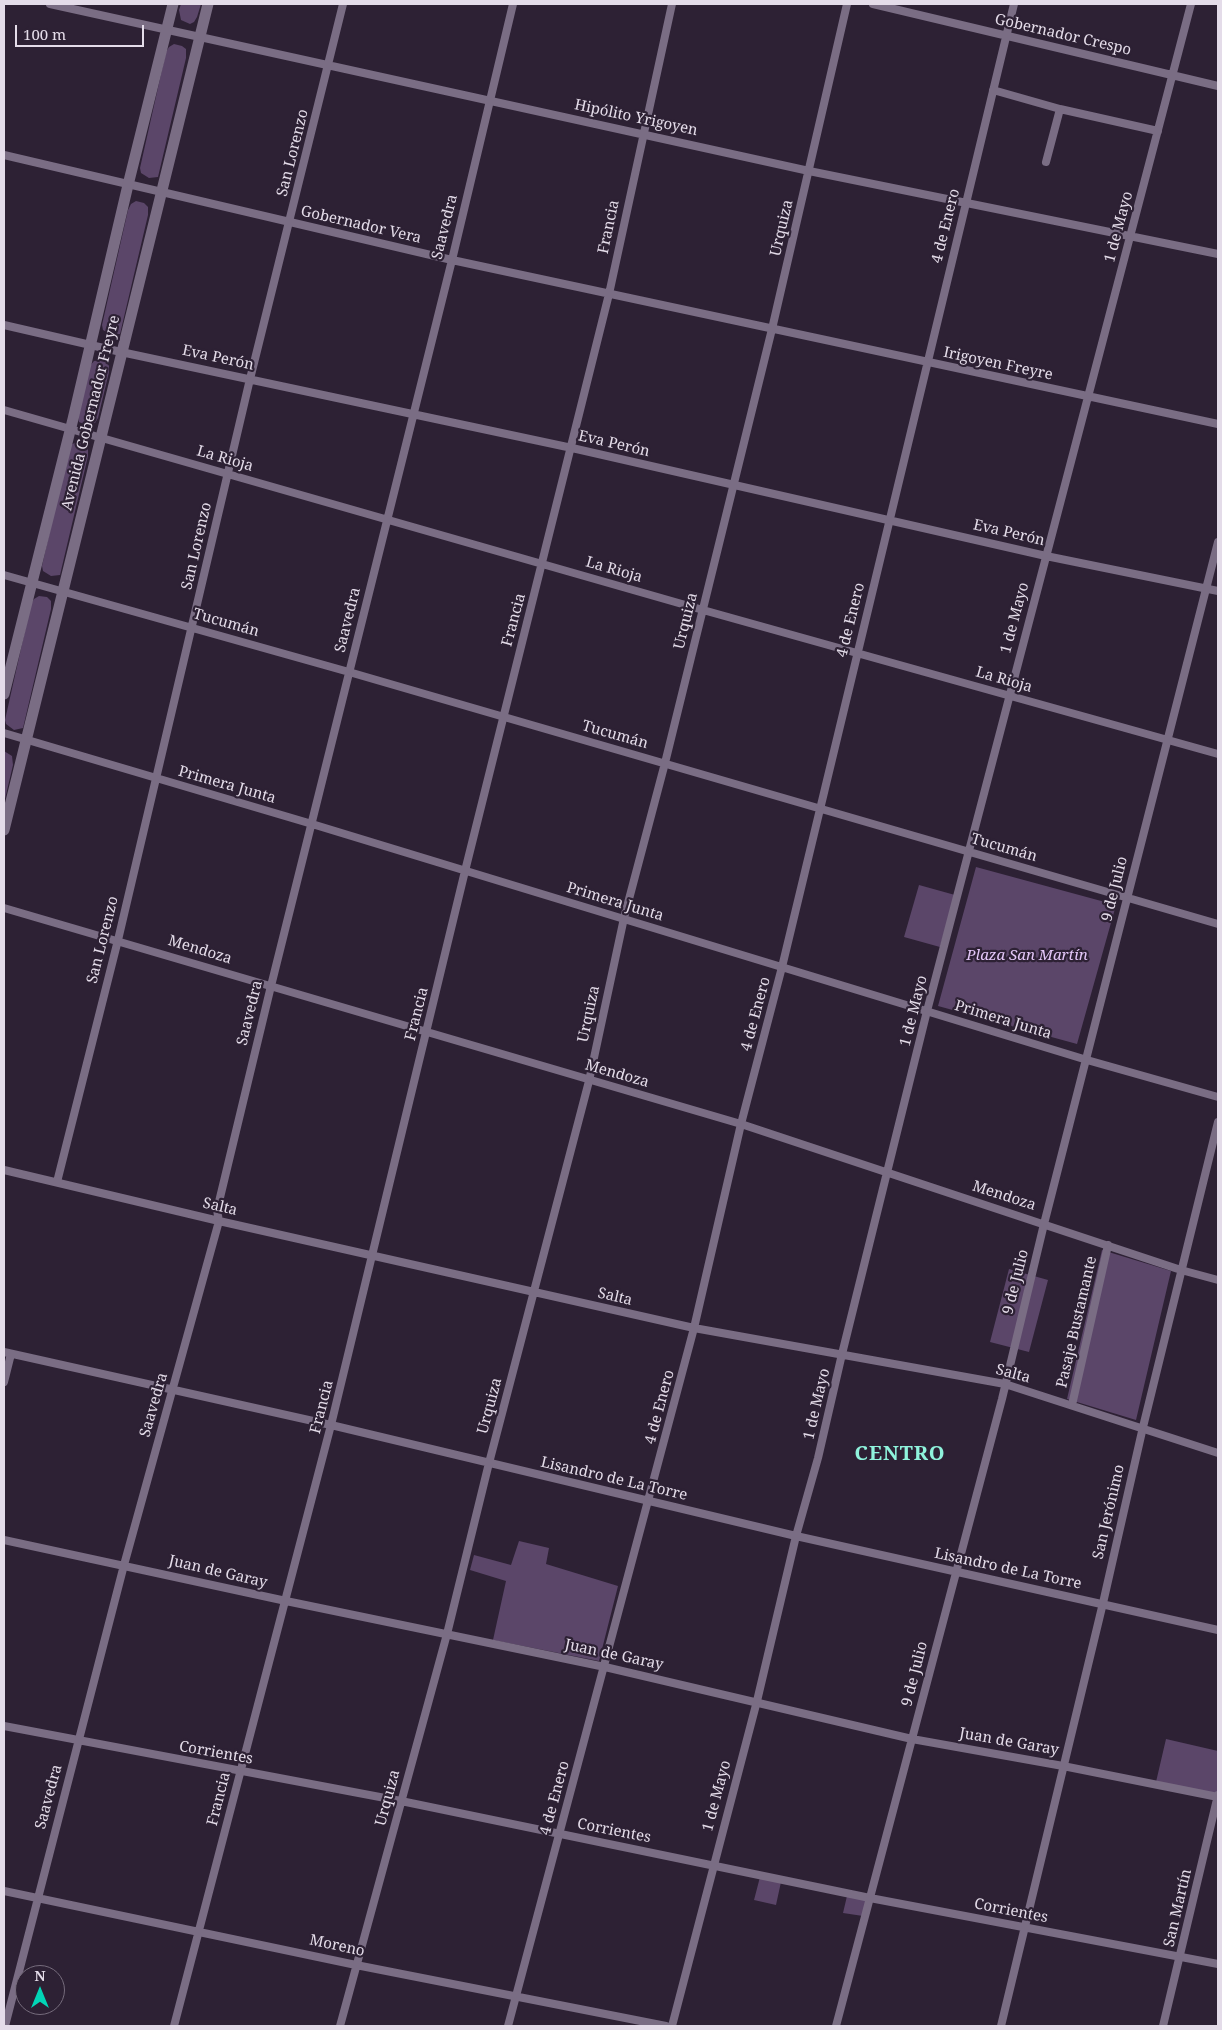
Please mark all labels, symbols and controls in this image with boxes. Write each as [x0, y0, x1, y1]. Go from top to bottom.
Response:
street label: Gobernador Crespo [993, 11, 1133, 59]
scale bar [18, 15, 146, 47]
text: 100 m [23, 24, 66, 44]
street label: Hipólito Yrigoyen [573, 96, 699, 140]
street label: San Lorenzo [273, 108, 313, 198]
street label: 4 de Enero [928, 187, 964, 265]
street label: 1 de Mayo [1101, 190, 1137, 264]
street label: Saavedra [428, 193, 462, 261]
street label: Urquiza [767, 198, 797, 258]
street label: Francia [595, 199, 623, 255]
street label: Gobernador Vera [299, 202, 423, 248]
street label: Avenida Gobernador Freyre [58, 314, 124, 512]
street label: Eva Perón [180, 342, 256, 374]
street label: Irigoyen Freyre [942, 344, 1054, 384]
street label: Eva Perón [576, 427, 652, 461]
street label: La Rioja [195, 442, 255, 476]
street label: San Lorenzo [178, 500, 216, 592]
street label: Eva Perón [971, 516, 1047, 550]
street label: La Rioja [584, 553, 644, 587]
street label: 4 de Enero [833, 581, 869, 659]
street label: 1 de Mayo [997, 581, 1033, 655]
street label: Saavedra [331, 586, 365, 654]
street label: Francia [498, 591, 530, 649]
street label: Urquiza [670, 591, 702, 651]
street label: Tucumán [191, 605, 261, 641]
street label: La Rioja [974, 663, 1034, 697]
street label: Tucumán [580, 717, 650, 753]
street label: Primera Junta [176, 762, 278, 808]
street label: Tucumán [969, 830, 1039, 866]
street label: 9 de Julio [1098, 855, 1132, 923]
street label: Primera Junta [564, 879, 666, 925]
street label: San Lorenzo [83, 895, 123, 985]
street label: Mendoza [166, 932, 234, 968]
park label: Plaza San Martín [966, 947, 1088, 965]
street label: 1 de Mayo [896, 974, 932, 1048]
street label: 4 de Enero [737, 975, 775, 1053]
street label: Saavedra [233, 979, 267, 1047]
street label: Urquiza [574, 984, 604, 1044]
street label: Francia [402, 985, 432, 1043]
street label: Primera Junta [952, 997, 1054, 1043]
street label: Mendoza [583, 1056, 651, 1092]
street label: Mendoza [970, 1177, 1038, 1215]
street label: Salta [201, 1194, 239, 1220]
street label: 9 de Julio [999, 1248, 1033, 1316]
street label: Pasaje Bustamante [1053, 1254, 1101, 1390]
street label: Salta [596, 1284, 634, 1310]
street label: Salta [994, 1361, 1032, 1387]
street label: 1 de Mayo [800, 1367, 834, 1441]
street label: 4 de Enero [641, 1368, 679, 1446]
street label: Saavedra [136, 1371, 172, 1439]
street label: Urquiza [474, 1376, 506, 1436]
street label: Francia [307, 1378, 337, 1436]
district label: CENTRO [854, 1442, 946, 1466]
street label: Lisandro de La Torre [539, 1453, 689, 1505]
street label: San Jerónimo [1089, 1463, 1129, 1561]
street label: Lisandro de La Torre [933, 1545, 1083, 1593]
street label: Juan de Garay [167, 1552, 269, 1592]
street label: Juan de Garay [563, 1636, 665, 1674]
street label: 9 de Julio [898, 1640, 932, 1708]
street label: Juan de Garay [958, 1724, 1060, 1760]
street label: Corrientes [178, 1738, 254, 1768]
street label: 4 de Enero [536, 1759, 574, 1837]
street label: 1 de Mayo [699, 1759, 735, 1833]
street label: Saavedra [32, 1763, 66, 1831]
street label: Urquiza [372, 1768, 404, 1828]
street label: Francia [204, 1770, 234, 1828]
street label: Corrientes [576, 1815, 652, 1847]
street label: San Martín [1160, 1867, 1196, 1949]
street label: Corrientes [973, 1895, 1049, 1927]
street label: Moreno [308, 1931, 366, 1961]
north arrow [15, 1965, 65, 2015]
text: N [34, 1966, 46, 1985]

